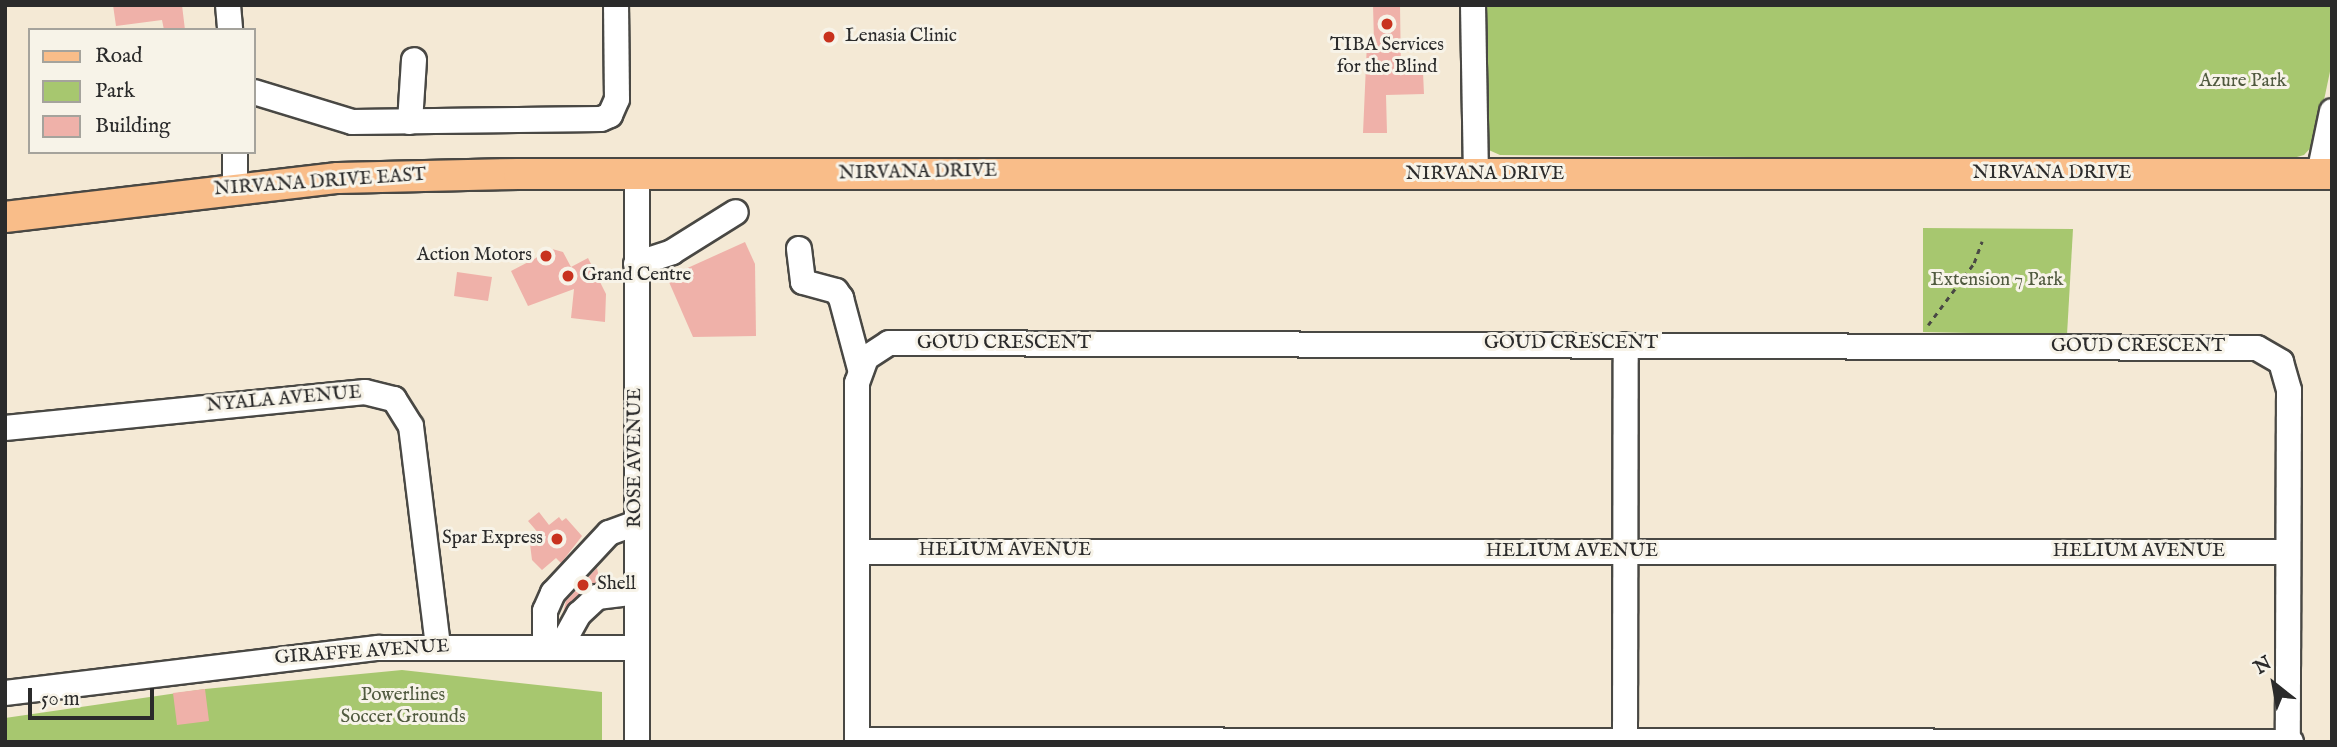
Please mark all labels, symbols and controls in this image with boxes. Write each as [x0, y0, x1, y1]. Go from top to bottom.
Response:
marker: TIBA Services for the Blind [1379, 16, 1395, 32]
place label: Lenasia Clinic [845, 26, 957, 48]
marker: Lenasia Clinic [819, 27, 839, 47]
legend [28, 28, 256, 154]
place label: TIBA Services for the Blind [1330, 35, 1444, 79]
text: Road [95, 43, 142, 70]
park label: Azure Park [2199, 71, 2287, 93]
text: Park [95, 78, 135, 105]
text: Building [95, 113, 170, 140]
street label: NIRVANA DRIVE [838, 160, 998, 186]
street label: NIRVANA DRIVE [1973, 163, 2131, 185]
street label: NIRVANA DRIVE EAST [213, 164, 427, 202]
street label: NIRVANA DRIVE [1406, 164, 1564, 186]
place label: Action Motors [417, 245, 532, 267]
marker: Action Motors [538, 248, 554, 264]
place label: Grand Centre [582, 265, 691, 287]
marker: Grand Centre [560, 268, 576, 284]
park label: Extension 7 Park [1930, 270, 2064, 292]
street label: GOUD CRESCENT [917, 333, 1091, 355]
street label: GOUD CRESCENT [1484, 333, 1658, 355]
street label: GOUD CRESCENT [2051, 336, 2225, 358]
street label: NYALA AVENUE [206, 382, 362, 418]
street label: ROSE AVENUE [625, 388, 647, 528]
place label: Spar Express [442, 528, 543, 550]
marker: Spar Express [549, 531, 565, 547]
street label: HELIUM AVENUE [919, 540, 1091, 562]
street label: HELIUM AVENUE [1486, 541, 1658, 563]
street label: HELIUM AVENUE [2053, 541, 2225, 563]
place label: Shell [597, 574, 636, 596]
marker: Shell [575, 577, 591, 593]
street label: GIRAFFE AVENUE [274, 636, 450, 670]
north arrow [2239, 649, 2309, 719]
text: N [2250, 651, 2276, 681]
scale bar [32, 674, 158, 718]
park label: Powerlines Soccer Grounds [340, 685, 466, 729]
text: 50 m [41, 686, 80, 713]

